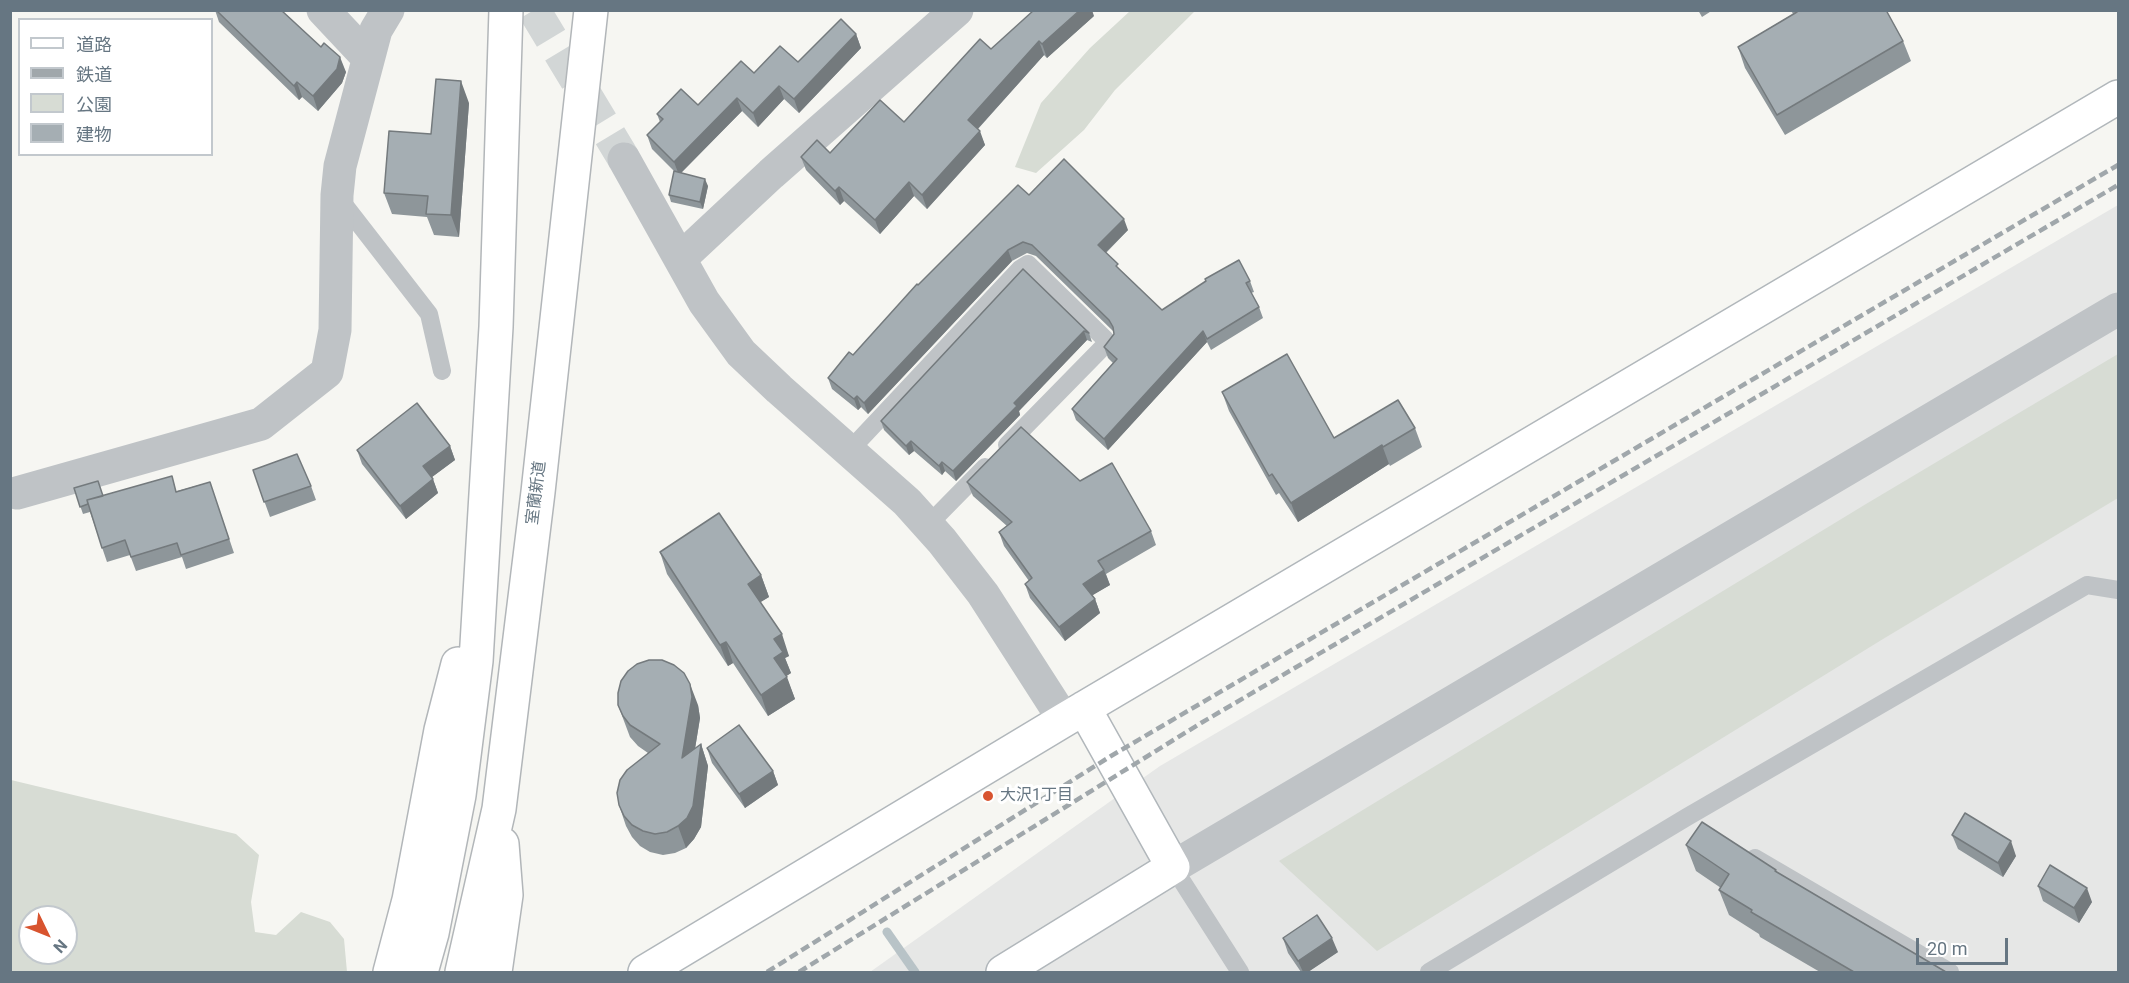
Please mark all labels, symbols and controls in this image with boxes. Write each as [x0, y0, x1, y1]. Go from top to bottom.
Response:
legend [18, 18, 213, 156]
text: 道路 [76, 34, 112, 55]
text: 鉄道 [76, 64, 112, 85]
text: 公園 [76, 94, 112, 115]
text: 建物 [76, 124, 112, 145]
street label: 室蘭新道 [524, 460, 550, 526]
place label: 大沢1丁目 [1000, 786, 1073, 806]
marker: 大沢1丁目 [981, 789, 995, 803]
north arrow [18, 905, 78, 965]
scale bar [1919, 926, 2010, 964]
text: N [49, 936, 71, 957]
text: 20 m [1927, 938, 1967, 959]

